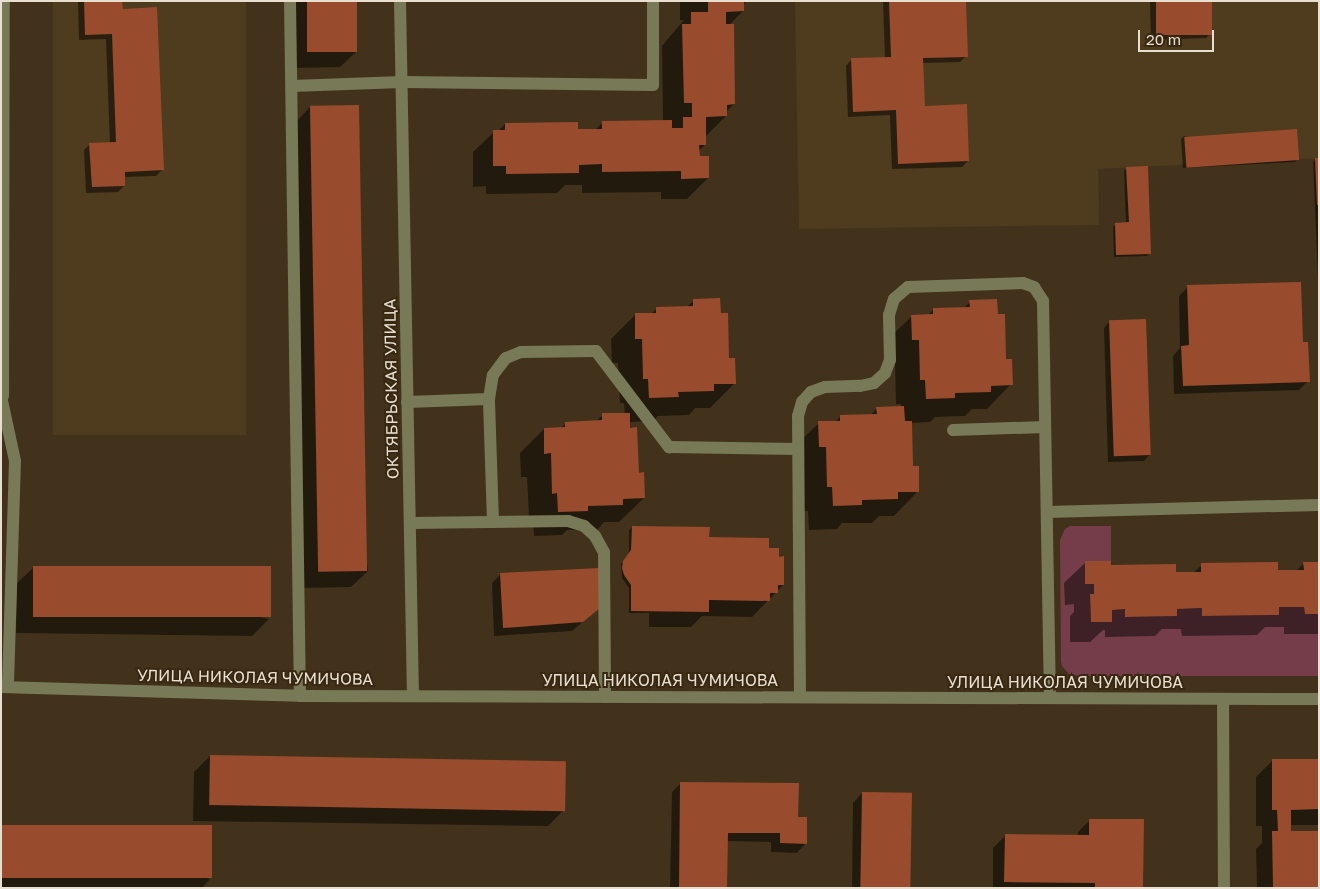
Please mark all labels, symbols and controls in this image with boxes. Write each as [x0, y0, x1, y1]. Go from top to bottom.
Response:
scale bar [1140, 20, 1216, 52]
text: 20 m [1146, 30, 1181, 48]
street label: ОКТЯБРЬСКАЯ УЛИЦА [380, 299, 402, 479]
street label: УЛИЦА НИКОЛАЯ ЧУМИЧОВА [137, 665, 373, 689]
street label: УЛИЦА НИКОЛАЯ ЧУМИЧОВА [542, 670, 778, 690]
street label: УЛИЦА НИКОЛАЯ ЧУМИЧОВА [947, 672, 1183, 692]

